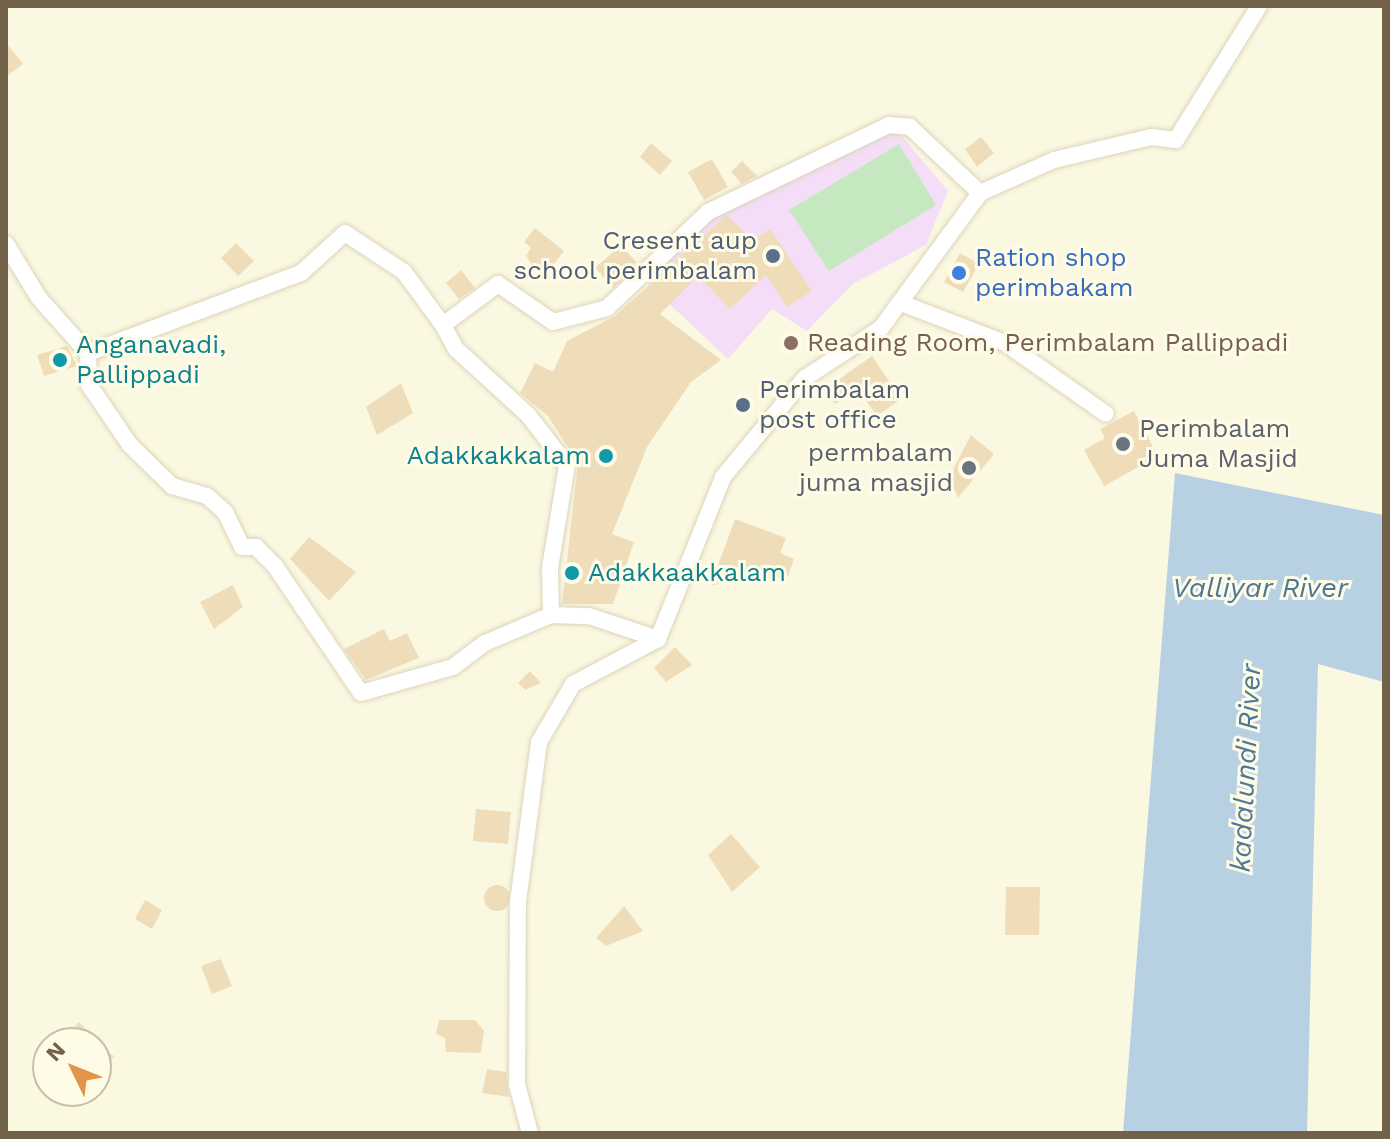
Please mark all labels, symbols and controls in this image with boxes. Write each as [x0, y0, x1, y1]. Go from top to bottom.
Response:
place label: Cresent aup school perimbalam [513, 225, 757, 286]
place label: Ration shop perimbakam [975, 242, 1134, 304]
marker: Cresent aup school perimbalam [764, 247, 782, 265]
marker: Ration shop perimbakam [950, 264, 968, 282]
place label: Reading Room, Perimbalam Pallippadi [807, 327, 1288, 359]
place label: Anganavadi, Pallippadi [76, 329, 226, 390]
marker: Reading Room, Perimbalam Pallippadi [782, 334, 800, 352]
marker: Anganavadi, Pallippadi [51, 351, 69, 369]
place label: Perimbalam post office [759, 374, 910, 436]
marker: Perimbalam post office [734, 396, 752, 414]
place label: Perimbalam Juma Masjid [1139, 413, 1298, 474]
marker: Perimbalam Juma Masjid [1114, 435, 1132, 453]
place label: permbalam juma masjid [798, 437, 953, 498]
place label: Adakkakkalam [407, 440, 590, 472]
marker: Adakkakkalam [597, 447, 615, 465]
marker: permbalam juma masjid [960, 459, 978, 477]
place label: Adakkaakkalam [588, 557, 786, 589]
marker: Adakkaakkalam [563, 564, 581, 582]
water label: Valliyar River [1172, 571, 1348, 605]
water label: kadalundi River [1224, 663, 1268, 873]
north arrow [32, 1027, 112, 1107]
text: N [41, 1037, 70, 1066]

